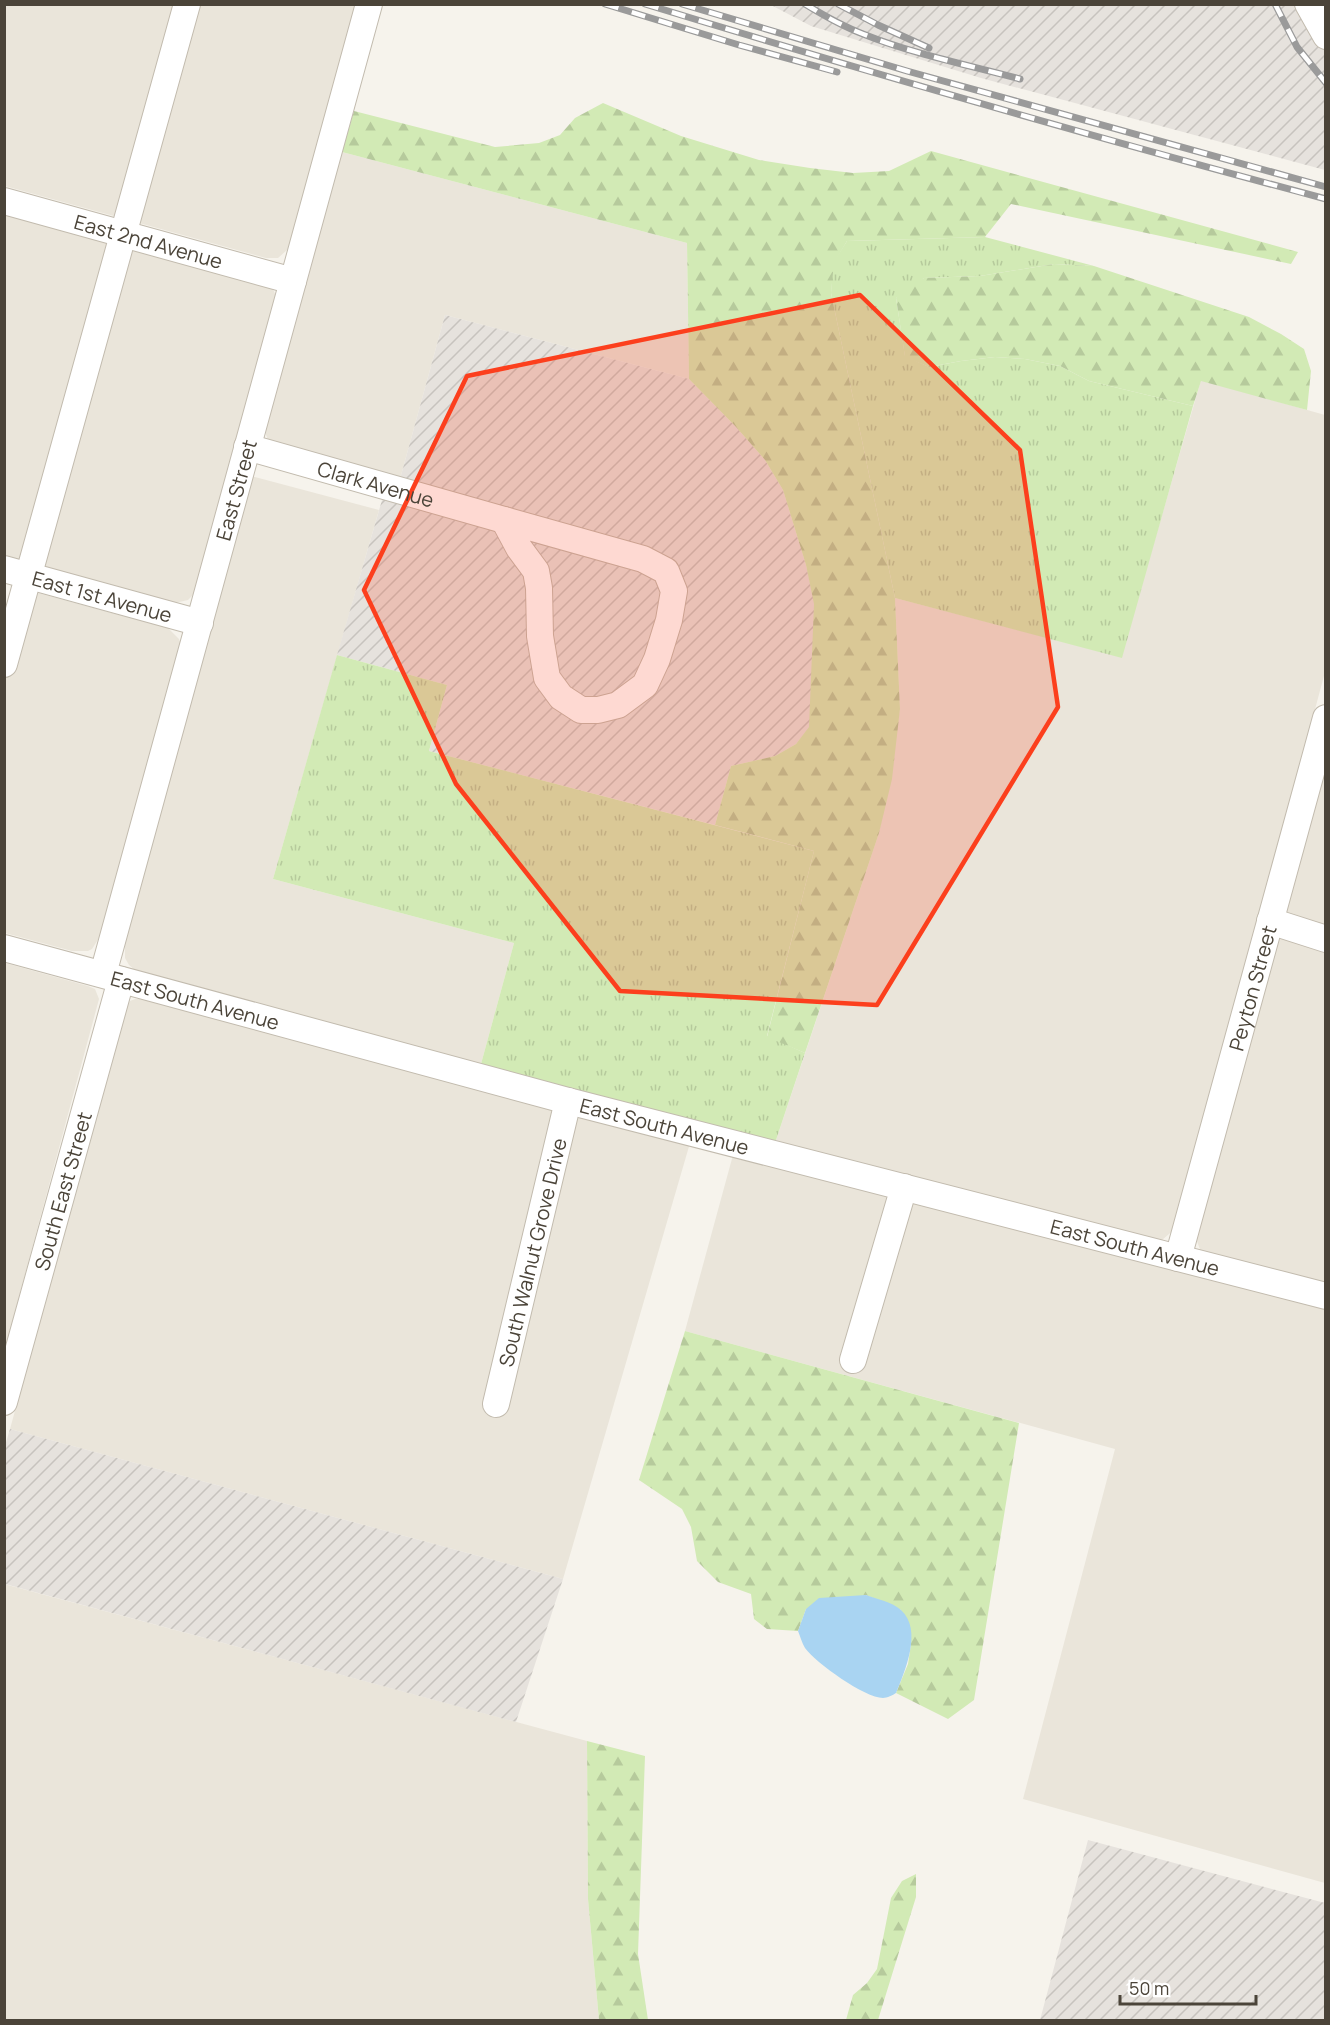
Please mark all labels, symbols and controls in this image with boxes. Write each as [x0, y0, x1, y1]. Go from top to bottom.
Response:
street label: East 2nd Avenue [71, 208, 226, 274]
street label: East Street [209, 436, 263, 544]
street label: Clark Avenue [315, 454, 437, 513]
street label: East 1st Avenue [29, 564, 175, 628]
street label: Peyton Street [1222, 922, 1282, 1054]
street label: East South Avenue [108, 964, 282, 1036]
street label: East South Avenue [577, 1091, 752, 1161]
street label: South East Street [28, 1108, 97, 1274]
street label: South Walnut Grove Drive [492, 1135, 572, 1369]
street label: East South Avenue [1048, 1212, 1223, 1282]
scale bar [1120, 1968, 1256, 2006]
text: 50 m [1129, 1976, 1169, 2000]

